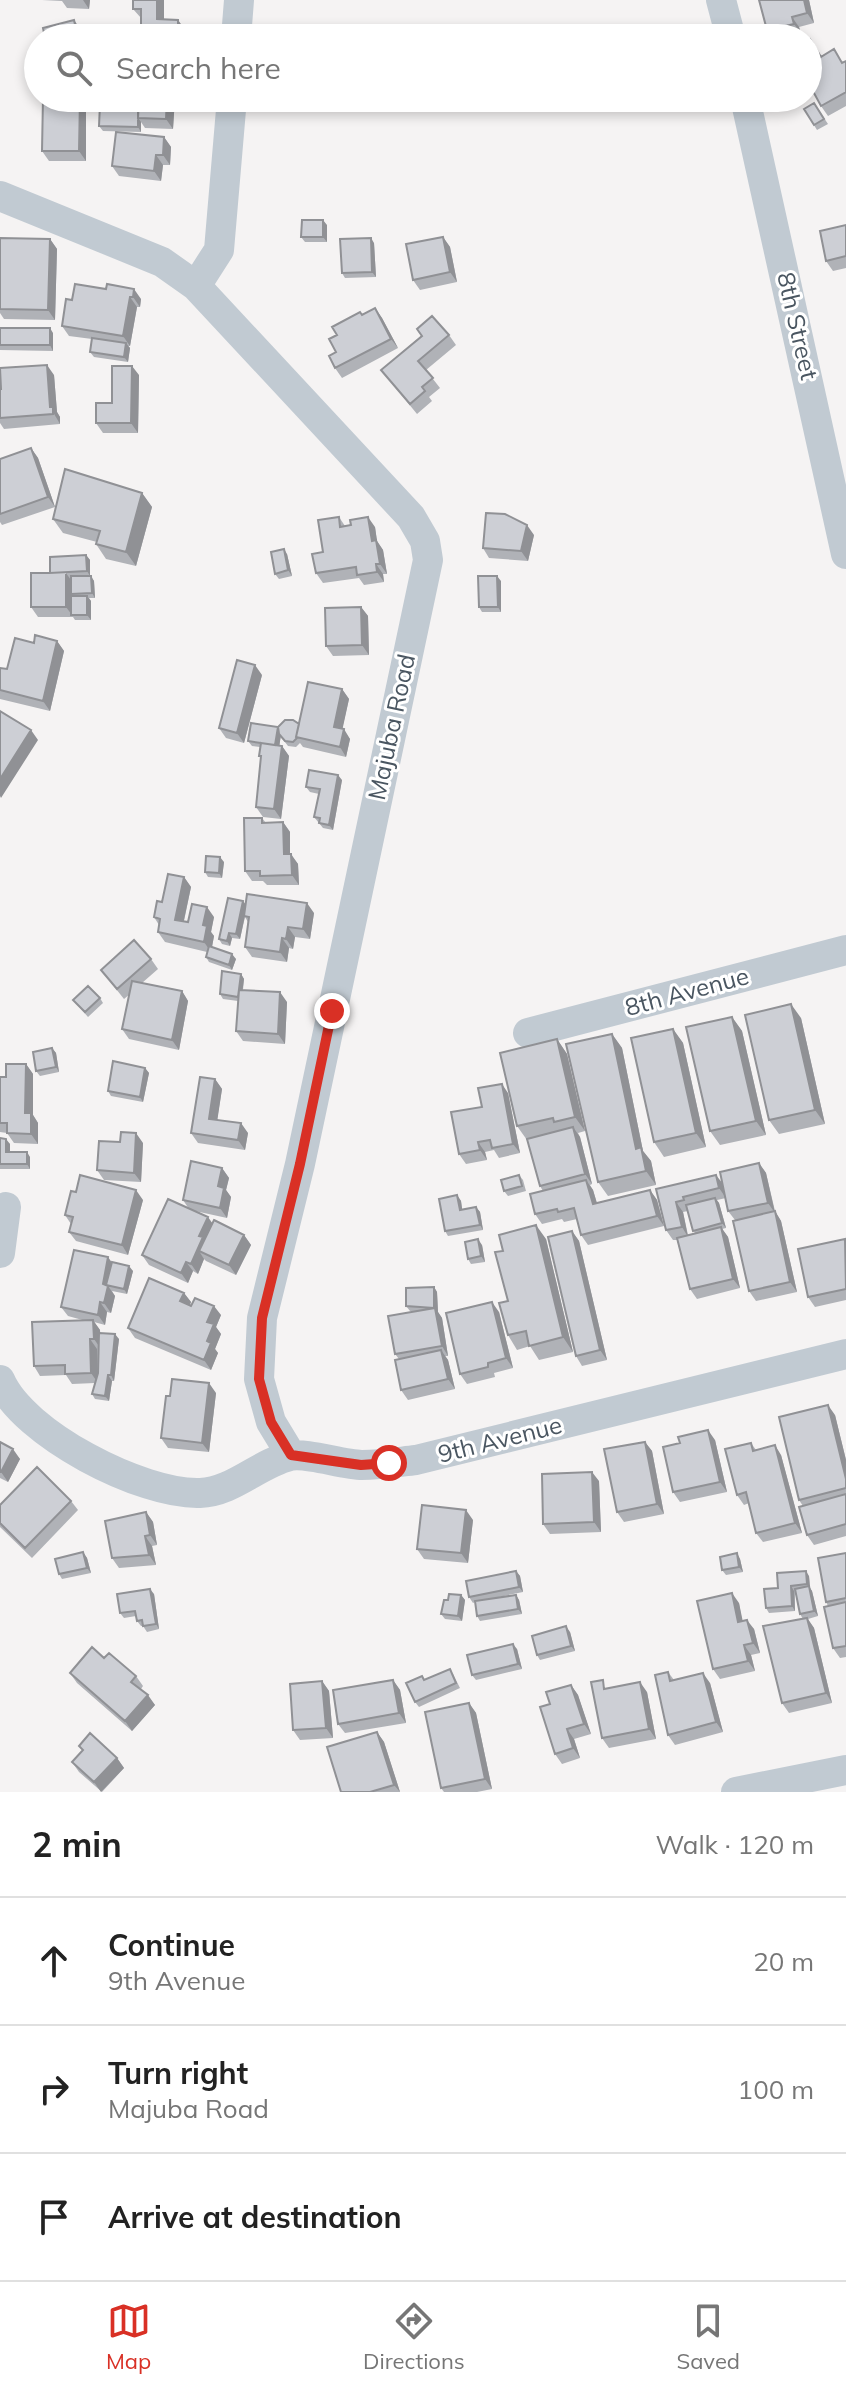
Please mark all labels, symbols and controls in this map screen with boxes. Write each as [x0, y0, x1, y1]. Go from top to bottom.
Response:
search box [24, 24, 822, 112]
icon: search [52, 46, 96, 90]
text: Search here [116, 49, 281, 87]
street label: 8th Street [771, 269, 825, 382]
street label: Majuba Road [361, 651, 421, 803]
street label: 8th Avenue [622, 960, 752, 1022]
route end [314, 993, 350, 1029]
street label: 9th Avenue [435, 1409, 565, 1469]
route start [371, 1445, 407, 1481]
text: 2 min [32, 1823, 122, 1866]
text: Walk · 120 m [655, 1828, 814, 1861]
text: Continue [108, 1926, 235, 1964]
icon: ahead [32, 1939, 76, 1983]
text: 20 m [753, 1945, 814, 1978]
text: 9th Avenue [108, 1964, 245, 1997]
text: Turn right [108, 2054, 248, 2092]
icon: right [32, 2067, 76, 2111]
text: 100 m [738, 2073, 814, 2106]
text: Majuba Road [108, 2092, 269, 2125]
icon: arrive [32, 2195, 76, 2239]
text: Arrive at destination [108, 2198, 402, 2236]
tab: Map [106, 2299, 151, 2375]
tab: Directions [363, 2299, 465, 2375]
tab: Saved [677, 2299, 740, 2375]

